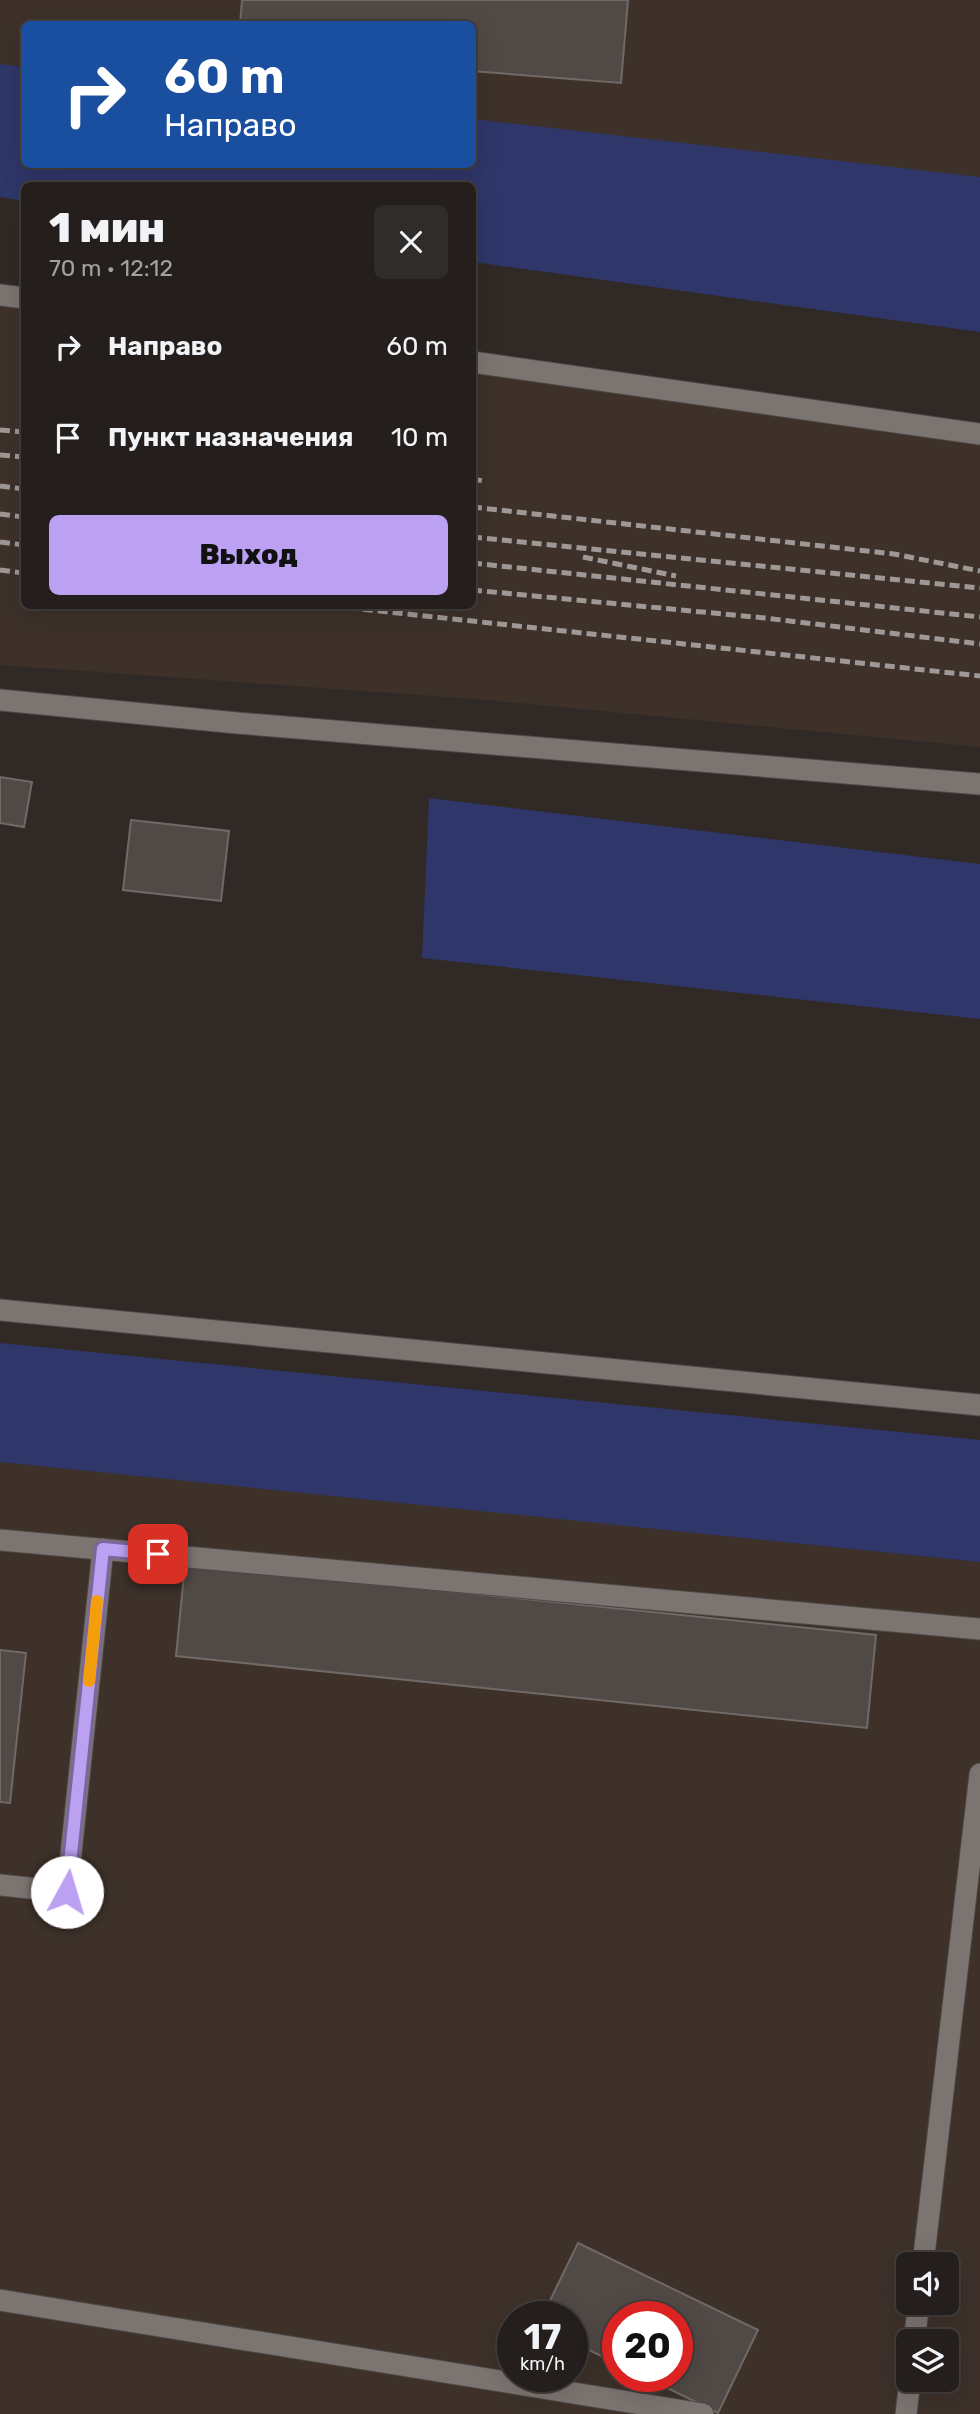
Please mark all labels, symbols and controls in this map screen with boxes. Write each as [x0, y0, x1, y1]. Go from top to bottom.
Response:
text: 60 m [164, 47, 285, 105]
icon: right [49, 49, 140, 140]
text: Направо [164, 106, 297, 144]
text: 1 мин [49, 203, 165, 253]
button: close [374, 205, 448, 279]
text: 70 m · 12:12 [49, 254, 173, 282]
icon: right [49, 328, 87, 366]
text: Направо [108, 331, 222, 362]
text: 60 m [386, 331, 448, 362]
icon: arrive [49, 419, 87, 457]
text: Пункт назначения [108, 422, 353, 453]
text: 10 m [391, 422, 448, 453]
button: Выход [49, 515, 448, 595]
pin [128, 1524, 188, 1584]
icon: arrive [139, 1535, 177, 1573]
position arrow [30, 1855, 104, 1929]
map controls [896, 2252, 959, 2392]
button: sound [896, 2252, 959, 2315]
speed limit sign: 20 [602, 2301, 693, 2392]
text: 17 [524, 2316, 561, 2358]
button: layers [896, 2329, 959, 2392]
text: km/h [520, 2353, 565, 2375]

